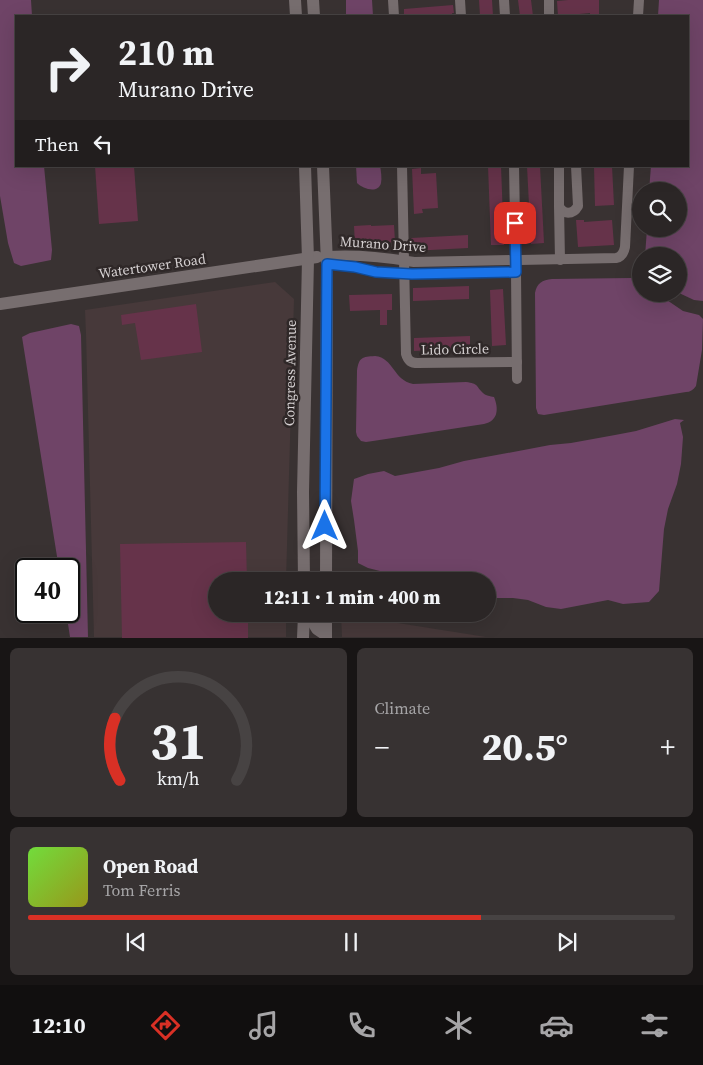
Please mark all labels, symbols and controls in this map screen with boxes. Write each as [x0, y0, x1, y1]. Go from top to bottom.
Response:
text: 210 m [118, 29, 214, 77]
icon: right [35, 35, 100, 100]
text: Murano Drive [118, 74, 254, 104]
icon: left [89, 130, 117, 158]
text: Then [35, 131, 79, 157]
map controls [632, 182, 687, 302]
button: search [632, 182, 687, 237]
pin [494, 202, 536, 244]
icon: arrive [501, 209, 529, 237]
street label: Murano Drive [339, 231, 427, 257]
button: layers [632, 247, 687, 302]
street label: Watertower Road [97, 249, 207, 283]
street label: Congress Avenue [279, 320, 301, 426]
street label: Lido Circle [421, 338, 489, 360]
position arrow [298, 499, 350, 551]
speed limit sign: 40 [15, 558, 80, 623]
text: 12:11 · 1 min · 400 m [263, 584, 441, 610]
text: Climate [375, 697, 430, 719]
text: 31 [150, 705, 206, 776]
text: 20.5° [481, 721, 568, 773]
text: − [375, 728, 389, 766]
text: + [660, 728, 675, 766]
text: km/h [157, 766, 200, 791]
text: Open Road [103, 853, 198, 879]
text: Tom Ferris [103, 879, 181, 901]
icon: previous [122, 928, 150, 956]
icon: pause [337, 928, 365, 956]
icon: next [553, 928, 581, 956]
icon: directions [148, 1008, 183, 1043]
icon: music [246, 1008, 281, 1043]
icon: phone [344, 1008, 379, 1043]
icon: climate [441, 1008, 476, 1043]
icon: car [539, 1008, 574, 1043]
icon: filters [637, 1008, 672, 1043]
text: 12:10 [31, 1010, 86, 1040]

